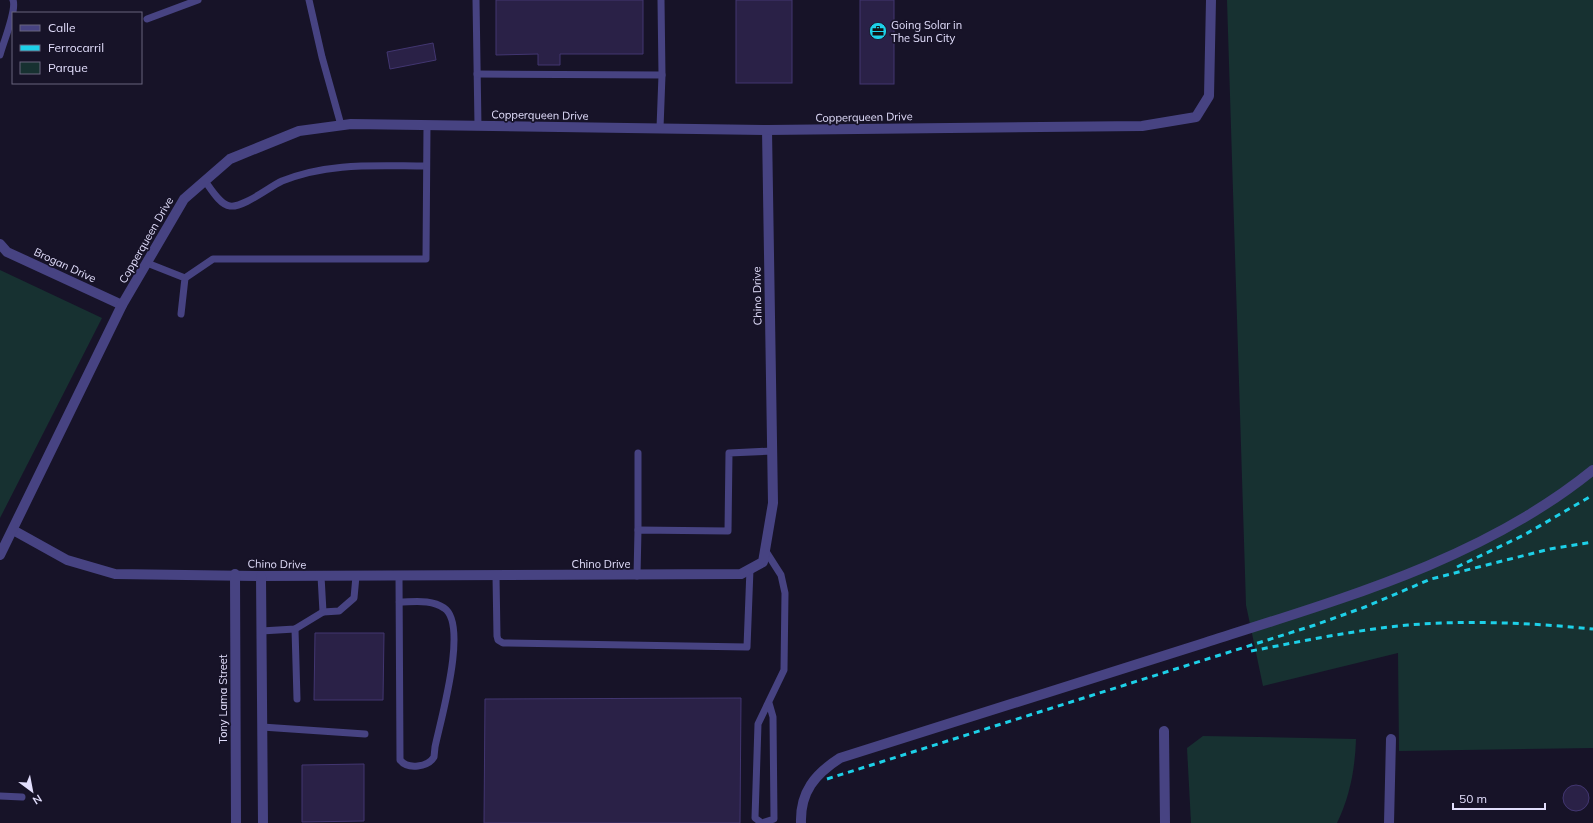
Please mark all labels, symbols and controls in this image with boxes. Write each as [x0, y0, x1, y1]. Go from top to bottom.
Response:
legend [12, 12, 142, 84]
place label: Going Solar in The Sun City [891, 18, 962, 45]
text: Calle [48, 20, 75, 35]
office icon: Going Solar in The Sun City [868, 21, 888, 41]
text: Ferrocarril [48, 40, 104, 55]
text: Parque [48, 60, 88, 75]
street label: Copperqueen Drive [491, 107, 589, 123]
street label: Copperqueen Drive [815, 109, 913, 125]
street label: Copperqueen Drive [116, 194, 176, 286]
street label: Brogan Drive [32, 245, 98, 285]
street label: Chino Drive [749, 266, 765, 326]
street label: Chino Drive [247, 556, 307, 572]
street label: Chino Drive [572, 557, 630, 571]
street label: Tony Lama Street [216, 654, 230, 744]
north arrow [12, 771, 52, 811]
scale bar [1453, 785, 1545, 811]
text: N [30, 791, 45, 808]
text: 50 m [1459, 791, 1487, 806]

